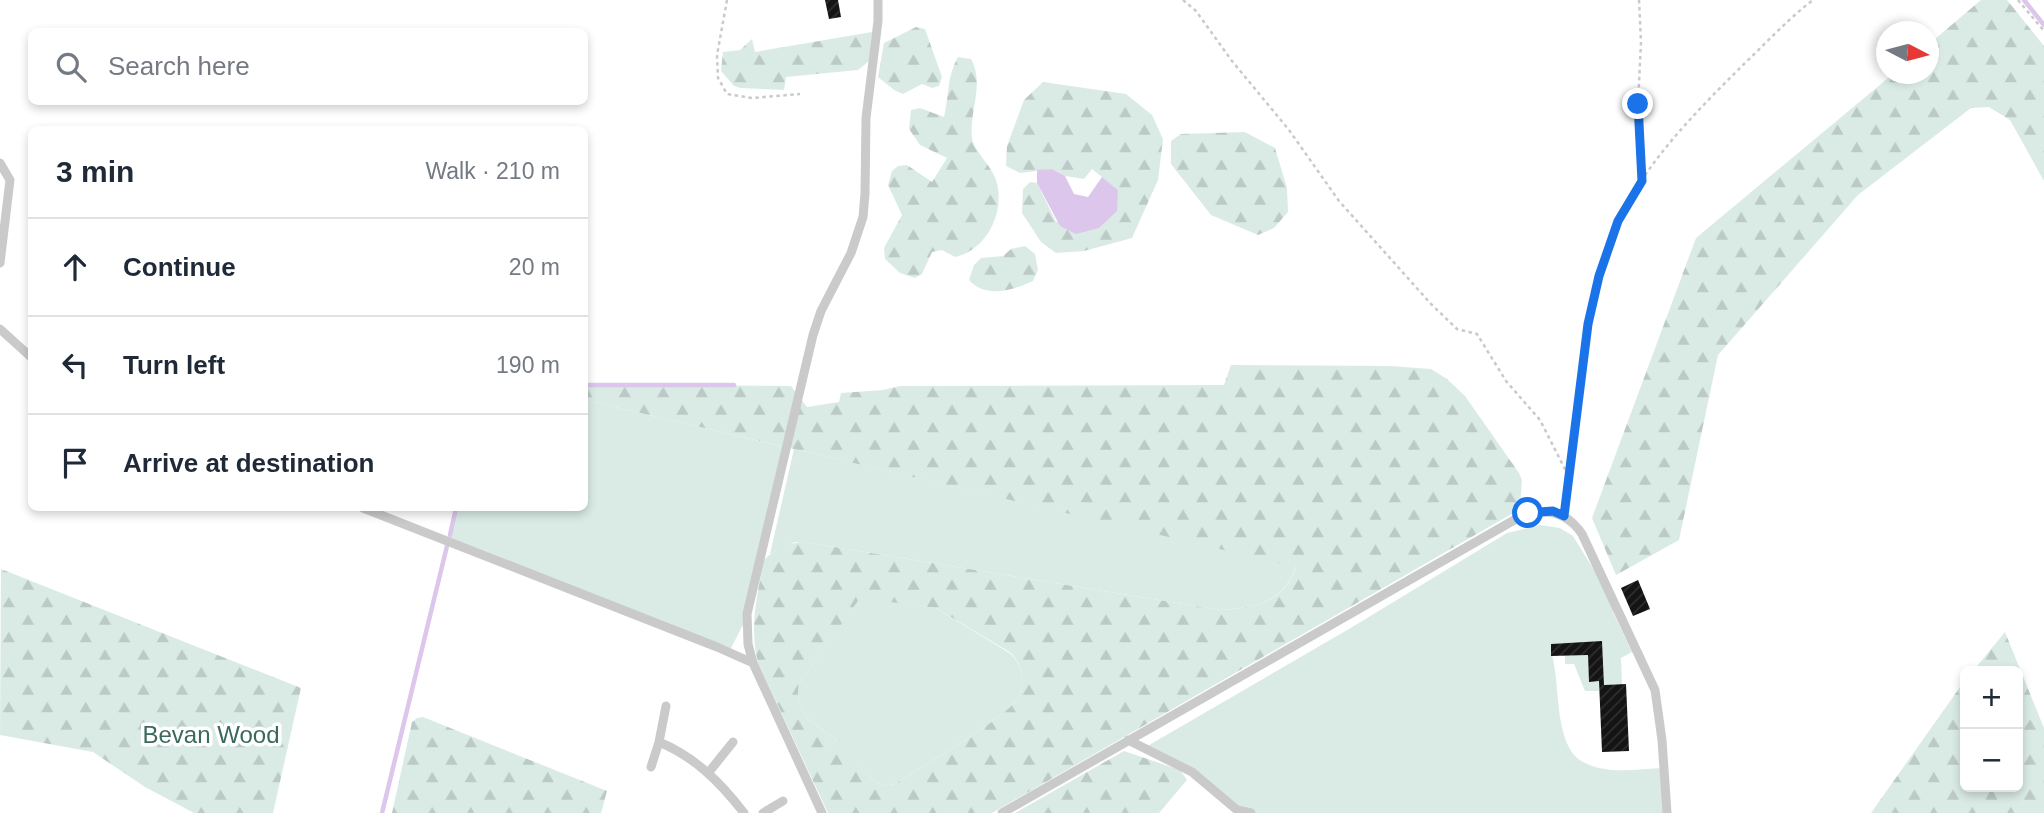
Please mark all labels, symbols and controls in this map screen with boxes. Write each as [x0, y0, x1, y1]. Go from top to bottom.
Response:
north arrow [1876, 21, 1939, 84]
search box [28, 28, 588, 105]
icon: search [52, 48, 90, 86]
text: Search here [108, 51, 250, 81]
route end [1622, 88, 1653, 119]
text: 3 min [56, 155, 134, 188]
text: Walk · 210 m [425, 158, 560, 184]
icon: ahead [56, 248, 94, 286]
text: Continue [123, 252, 236, 282]
text: 20 m [509, 254, 560, 280]
icon: left [56, 346, 94, 384]
text: Turn left [123, 350, 225, 380]
text: 190 m [496, 352, 560, 378]
icon: arrive [56, 444, 94, 482]
text: Arrive at destination [123, 448, 374, 478]
route start [1512, 497, 1543, 528]
map controls [1960, 666, 2023, 792]
button: + [1960, 666, 2023, 729]
park label: Bevan Wood [143, 721, 279, 748]
button: − [1960, 729, 2023, 792]

